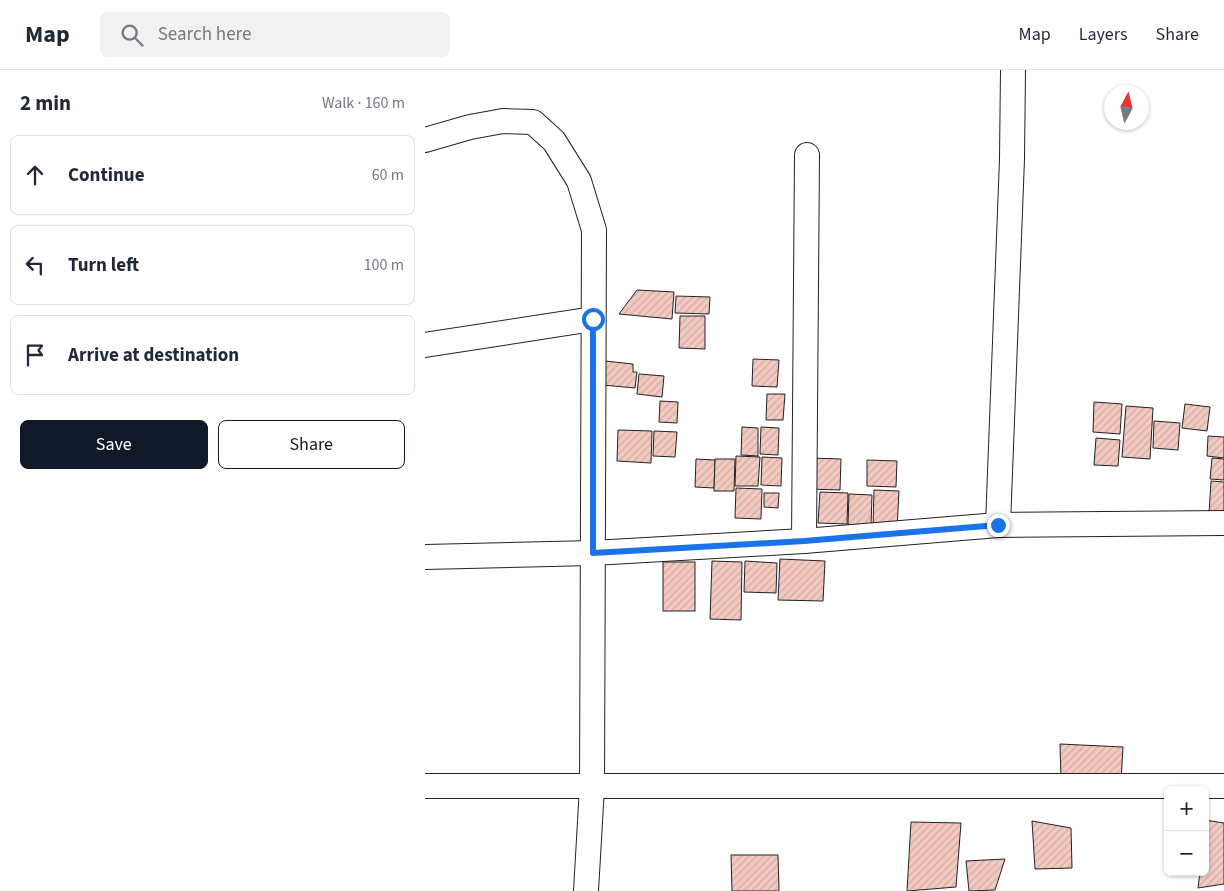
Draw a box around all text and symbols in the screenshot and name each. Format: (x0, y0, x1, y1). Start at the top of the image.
search box (100, 12, 450, 57)
text: Map (25, 17, 70, 52)
icon: search (118, 21, 146, 49)
text: Search here (158, 21, 251, 48)
text: Map (1019, 22, 1051, 47)
text: Layers (1079, 22, 1128, 47)
text: Share (1156, 22, 1199, 47)
north arrow (1104, 85, 1149, 130)
text: 2 min (20, 88, 71, 118)
text: Walk · 160 m (322, 92, 405, 114)
icon: ahead (21, 161, 49, 189)
text: Continue (68, 162, 145, 189)
text: 60 m (372, 164, 404, 186)
icon: left (21, 251, 49, 279)
text: Turn left (68, 252, 139, 279)
text: 100 m (364, 254, 404, 276)
route start (582, 308, 605, 331)
icon: arrive (21, 341, 49, 369)
text: Arrive at destination (68, 342, 239, 369)
button: Save (20, 420, 208, 469)
button: Share (218, 420, 405, 469)
route end (987, 514, 1010, 537)
map controls (1164, 786, 1209, 876)
button: + (1164, 786, 1209, 831)
button: − (1164, 831, 1209, 876)

